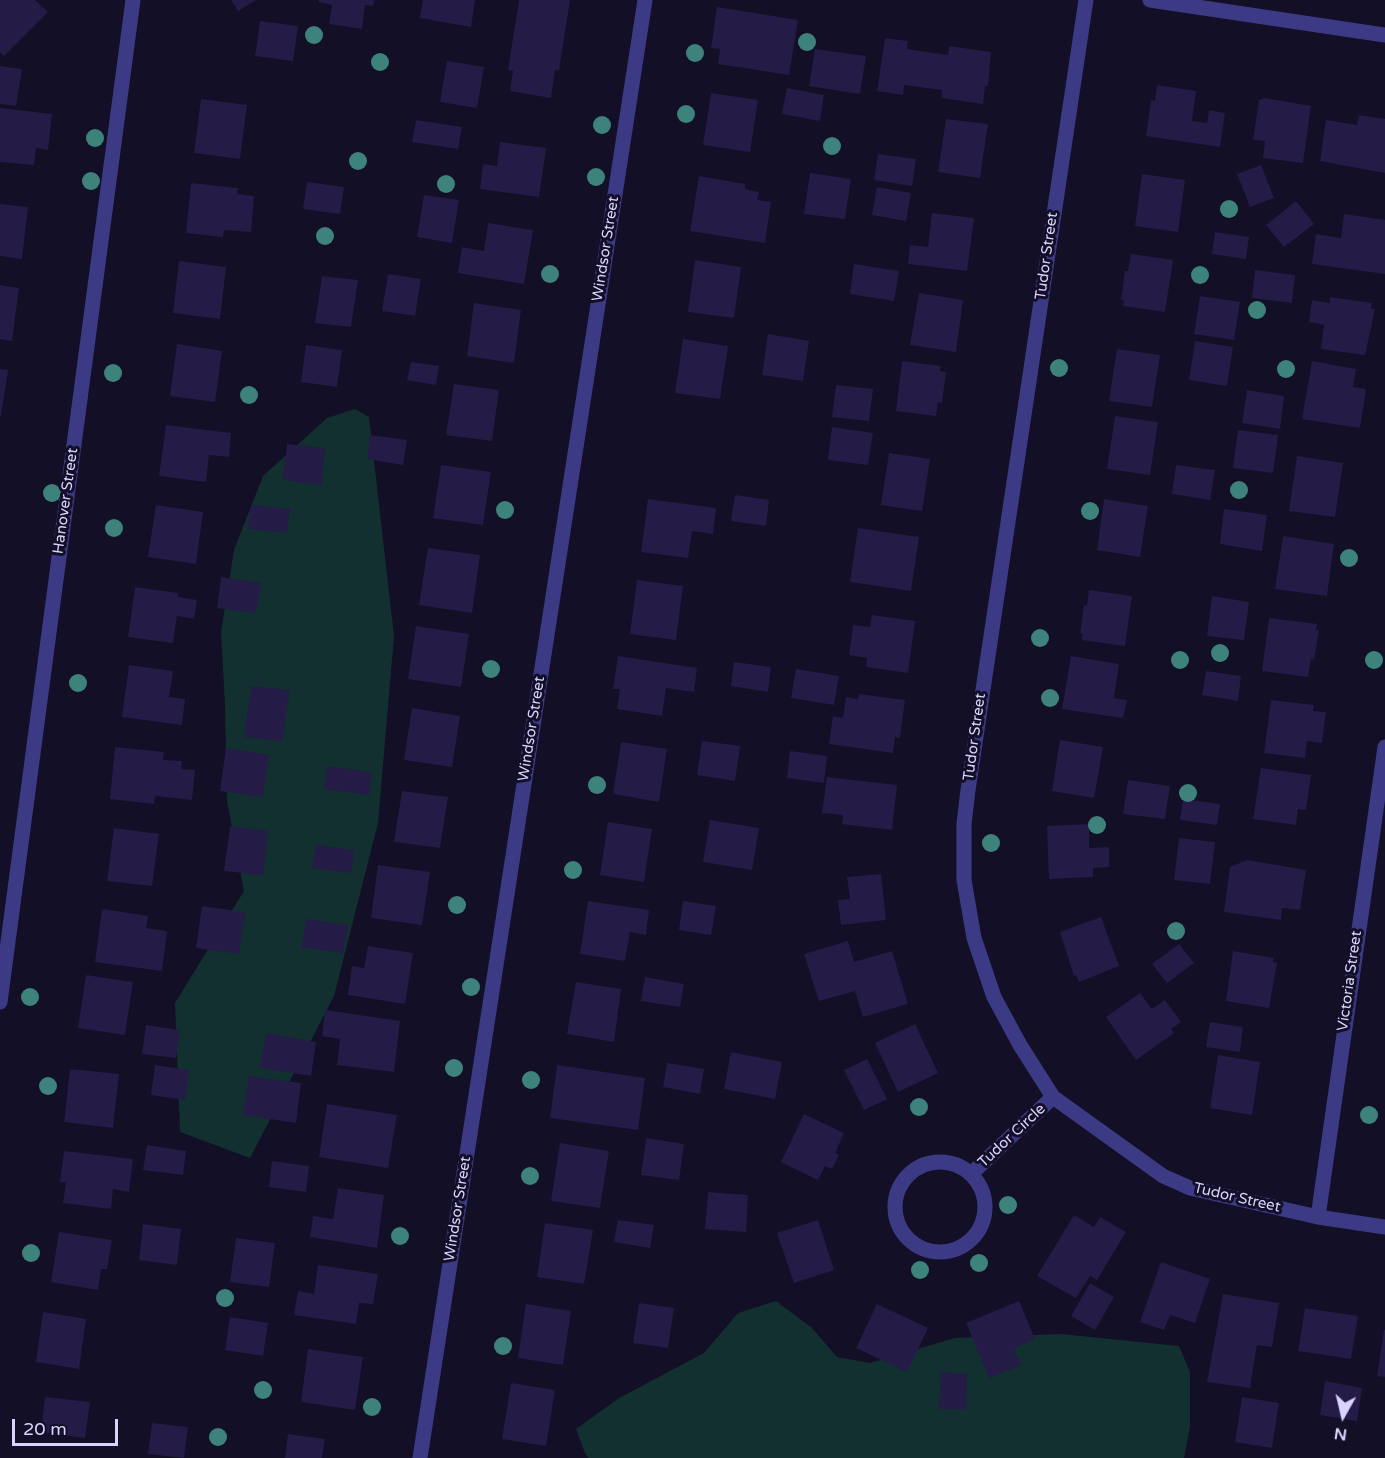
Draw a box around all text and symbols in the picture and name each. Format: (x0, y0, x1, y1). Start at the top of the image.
street label: Windsor Street (589, 195, 623, 303)
street label: Tudor Street (1032, 211, 1062, 301)
street label: Hanover Street (50, 447, 82, 555)
street label: Windsor Street (515, 675, 549, 783)
street label: Tudor Street (960, 692, 990, 782)
street label: Victoria Street (1334, 930, 1366, 1032)
street label: Tudor Circle (975, 1100, 1049, 1172)
street label: Windsor Street (441, 1155, 475, 1263)
street label: Tudor Street (1192, 1179, 1282, 1217)
north arrow (1313, 1386, 1373, 1446)
scale bar (15, 1407, 122, 1445)
text: 20 m (23, 1418, 67, 1440)
text: N (1333, 1423, 1348, 1445)

